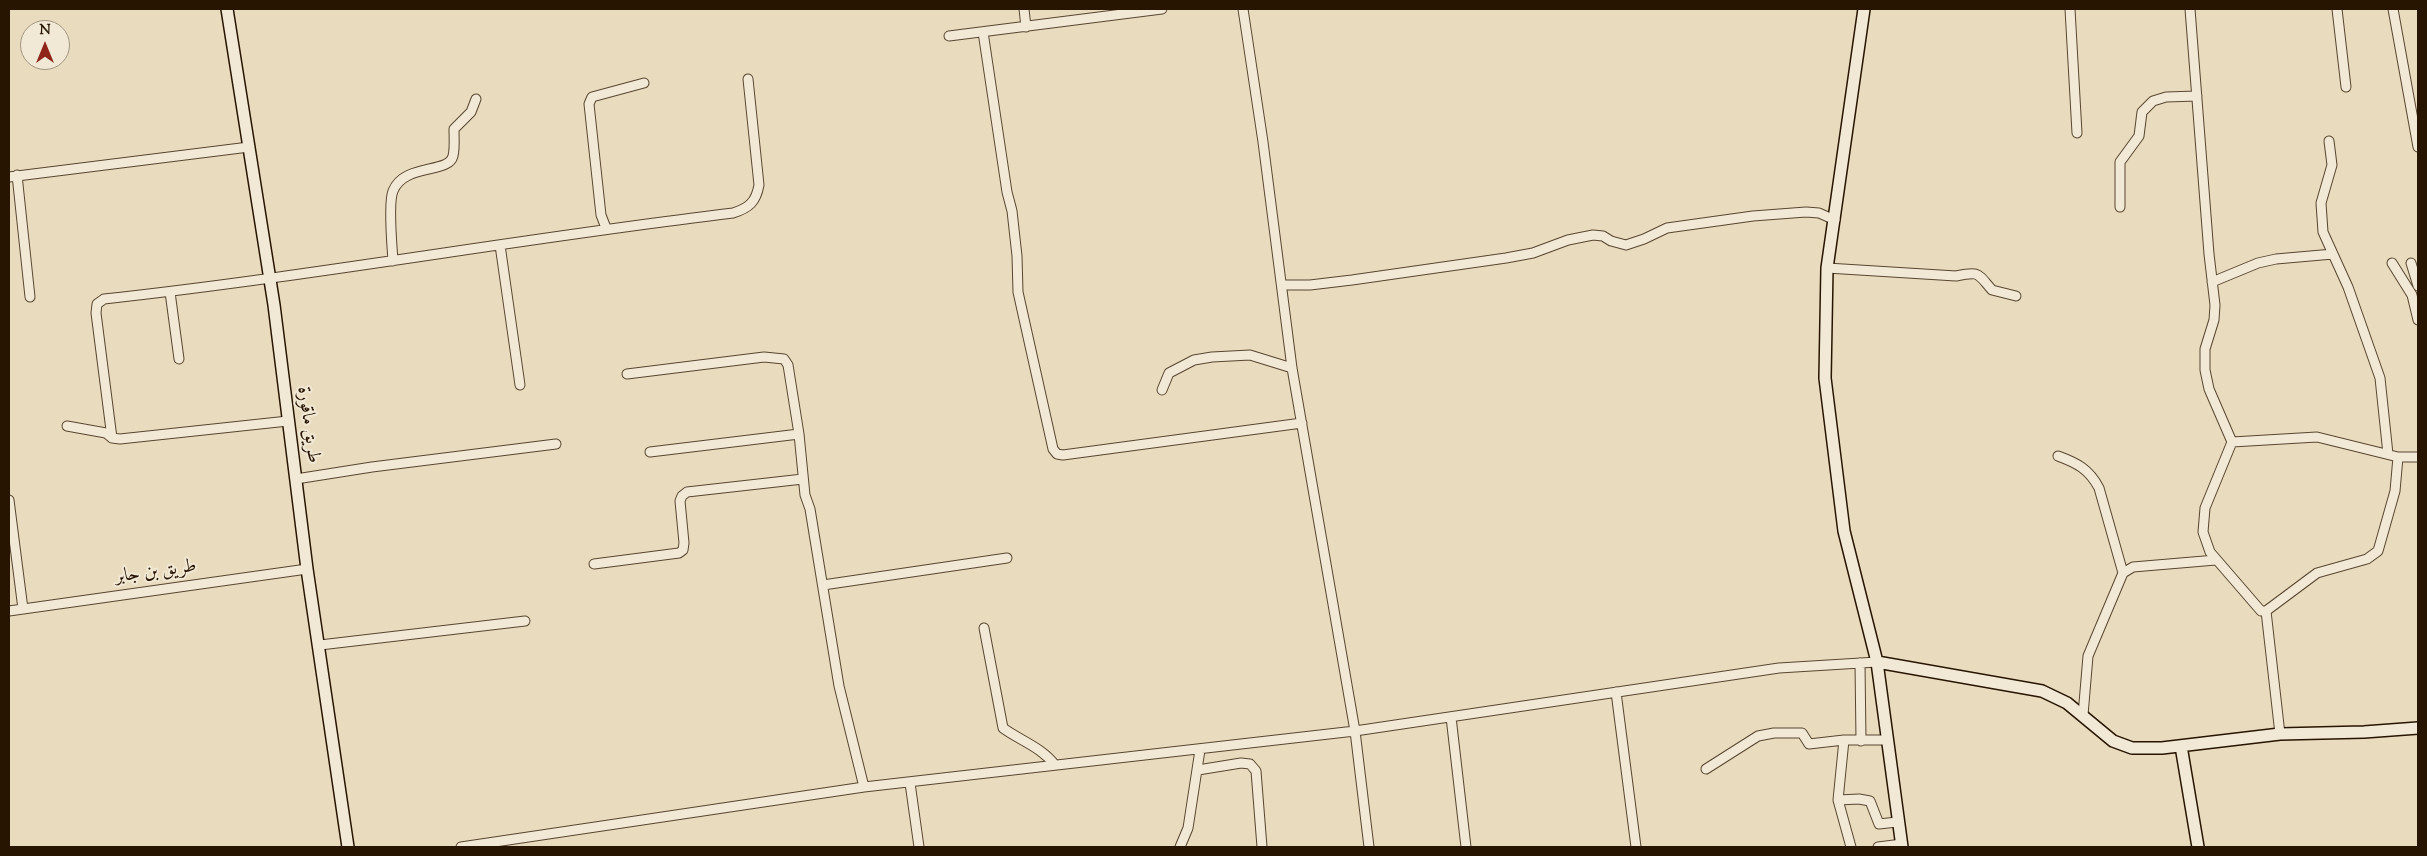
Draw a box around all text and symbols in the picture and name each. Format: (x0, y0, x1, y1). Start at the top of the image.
north arrow (20, 20, 70, 70)
text: N (39, 21, 51, 41)
street label: طريق ماقورة (290, 385, 324, 465)
street label: طريق بن جابر (114, 556, 198, 590)

